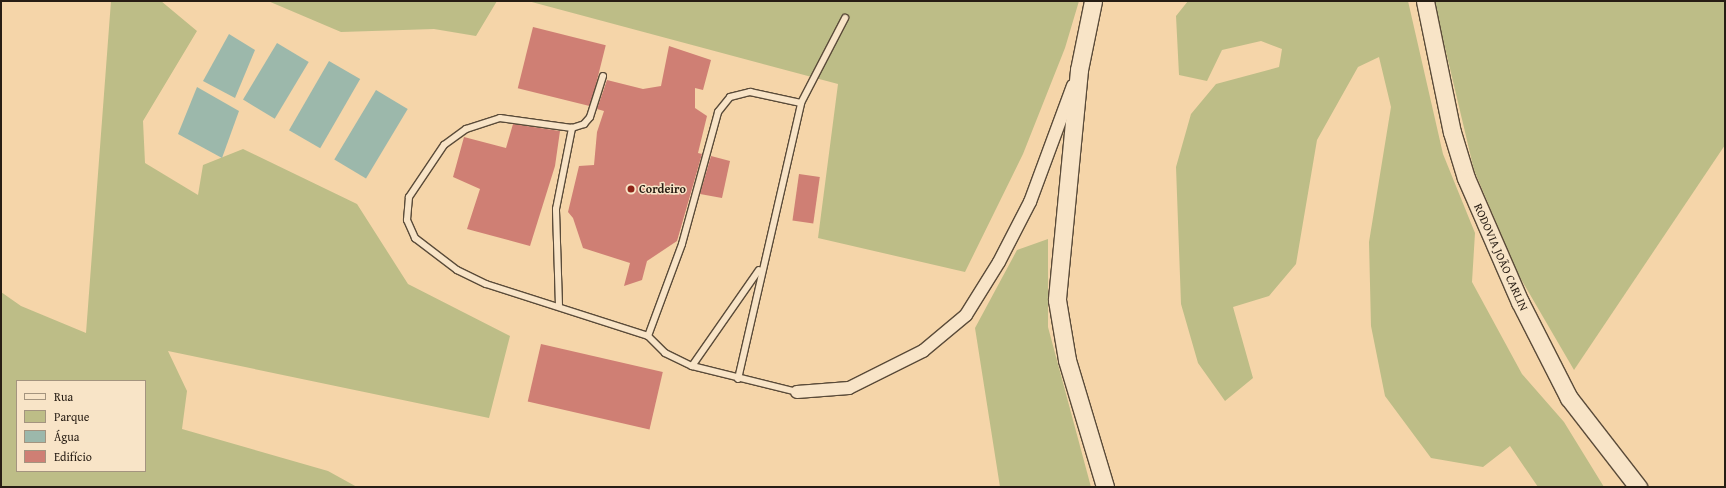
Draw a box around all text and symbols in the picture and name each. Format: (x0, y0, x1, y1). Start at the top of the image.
place label: Cordeiro (639, 182, 686, 196)
marker: Cordeiro (626, 184, 636, 194)
street label: RODOVIA JOÃO CARLIN (1471, 201, 1531, 313)
legend (16, 380, 146, 472)
text: Rua (54, 388, 73, 405)
text: Parque (54, 408, 89, 425)
text: Água (54, 428, 79, 445)
text: Edifício (54, 448, 92, 465)

